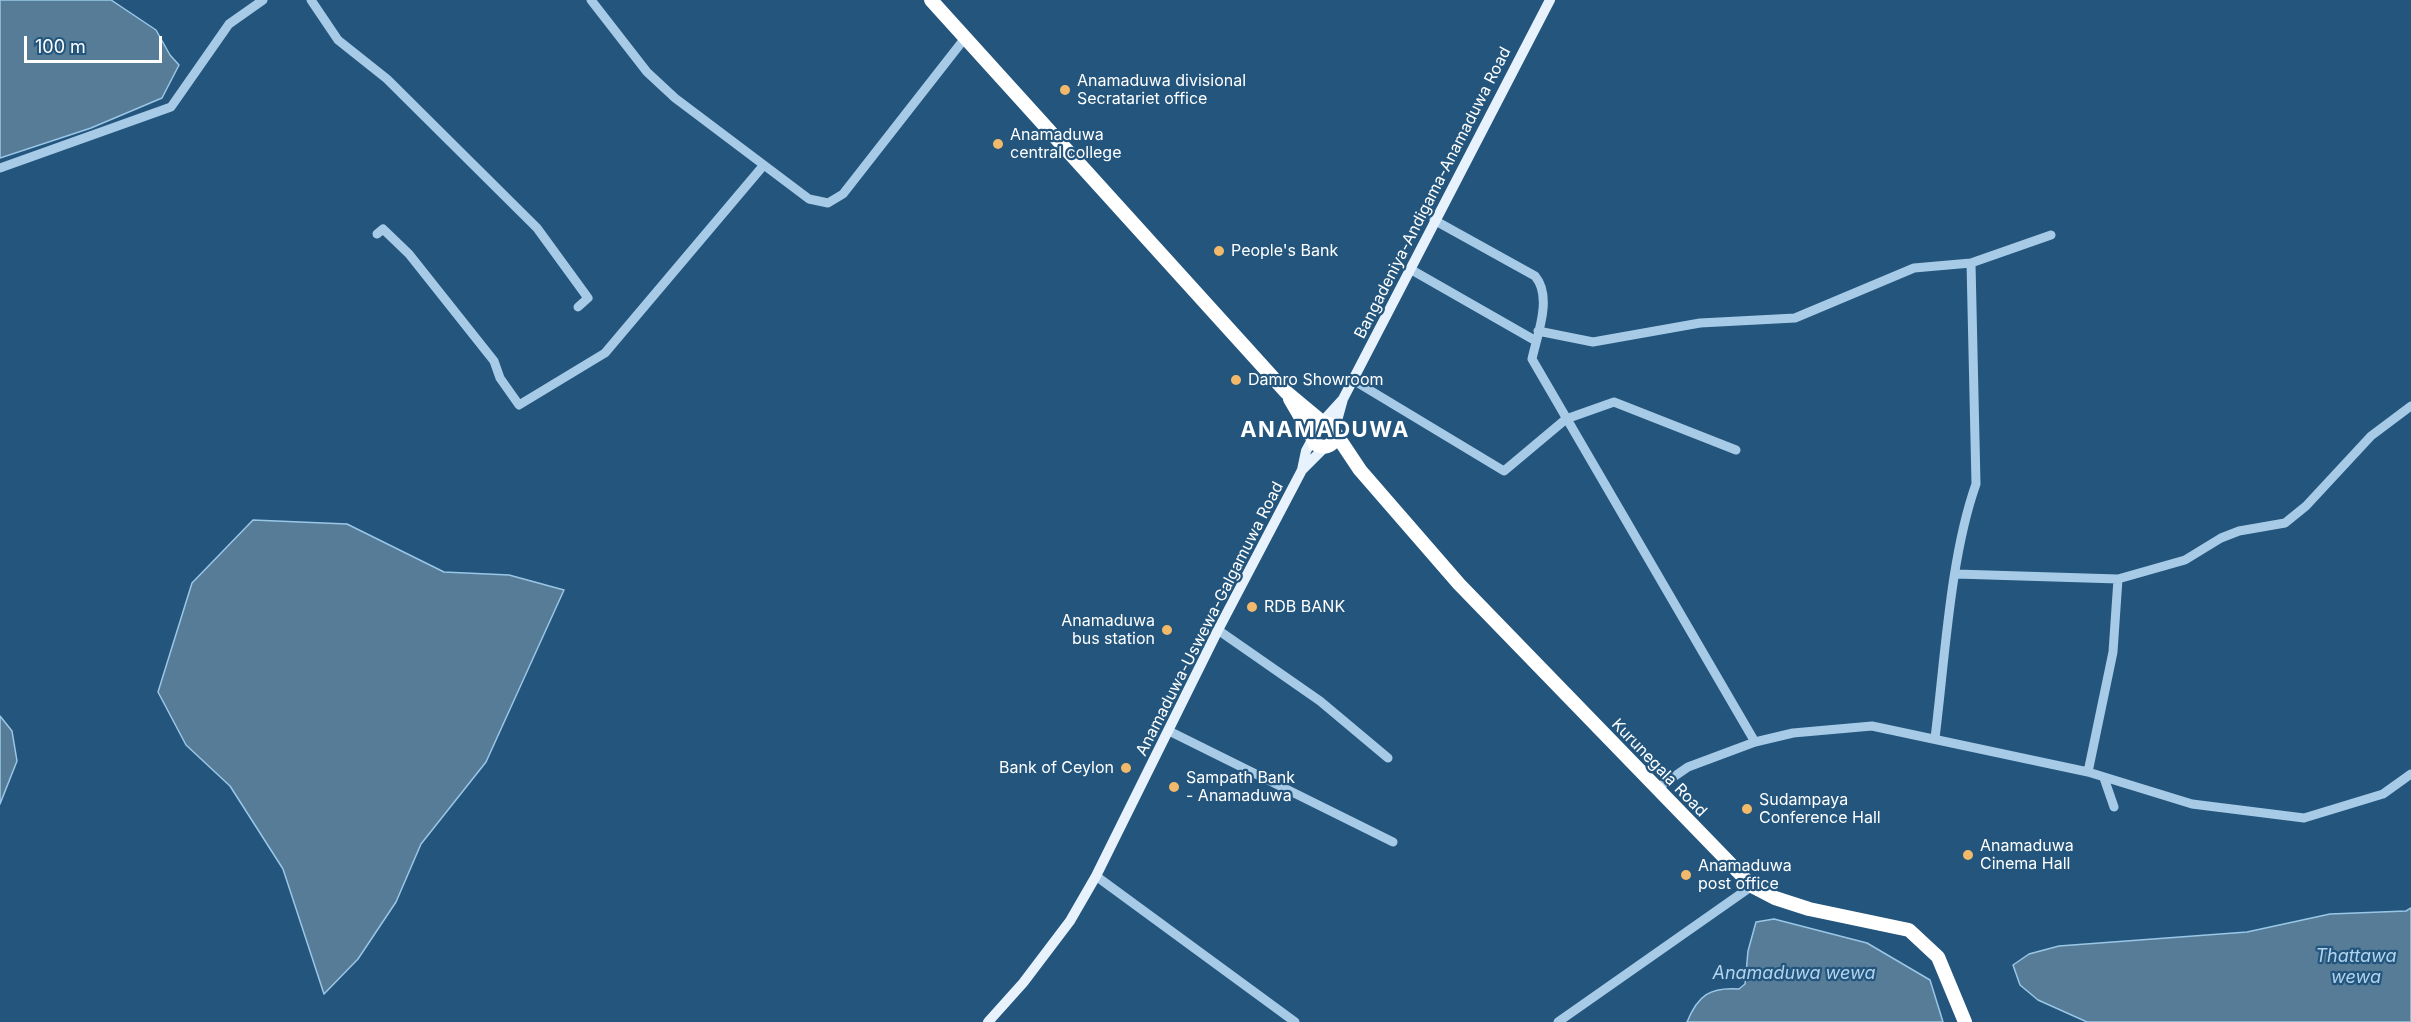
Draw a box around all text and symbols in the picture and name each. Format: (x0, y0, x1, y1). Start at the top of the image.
scale bar (27, 24, 165, 62)
text: 100 m (35, 36, 86, 57)
street label: Bangadeniya-Andigama-Anamaduwa Road (1351, 44, 1515, 342)
place label: Anamaduwa divisional Secratariet office (1077, 71, 1246, 109)
marker: Anamaduwa divisional Secratariet office (1058, 83, 1072, 97)
place label: Anamaduwa central college (1010, 125, 1121, 163)
marker: Anamaduwa central college (991, 137, 1005, 151)
place label: People's Bank (1231, 241, 1338, 261)
marker: People's Bank (1212, 244, 1226, 258)
place label: Damro Showroom (1248, 370, 1383, 390)
marker: Damro Showroom (1229, 373, 1243, 387)
district label: ANAMADUWA (1240, 417, 1410, 443)
street label: Anamaduwa-Uswewa-Galgamuwa Road (1132, 479, 1288, 759)
place label: RDB BANK (1264, 597, 1345, 617)
marker: RDB BANK (1245, 600, 1259, 614)
place label: Anamaduwa bus station (1061, 611, 1155, 649)
marker: Anamaduwa bus station (1160, 623, 1174, 637)
street label: Kurunegala Road (1607, 715, 1711, 821)
place label: Bank of Ceylon (999, 758, 1114, 778)
marker: Bank of Ceylon (1119, 761, 1133, 775)
place label: Sampath Bank - Anamaduwa (1186, 768, 1295, 806)
marker: Sampath Bank - Anamaduwa (1167, 780, 1181, 794)
place label: Sudampaya Conference Hall (1759, 790, 1881, 828)
marker: Sudampaya Conference Hall (1740, 802, 1754, 816)
place label: Anamaduwa Cinema Hall (1980, 836, 2074, 874)
marker: Anamaduwa Cinema Hall (1961, 848, 1975, 862)
place label: Anamaduwa post office (1698, 856, 1792, 894)
marker: Anamaduwa post office (1679, 868, 1693, 882)
water label: Thattawa wewa (2315, 946, 2397, 988)
water label: Anamaduwa wewa (1712, 963, 1876, 985)

